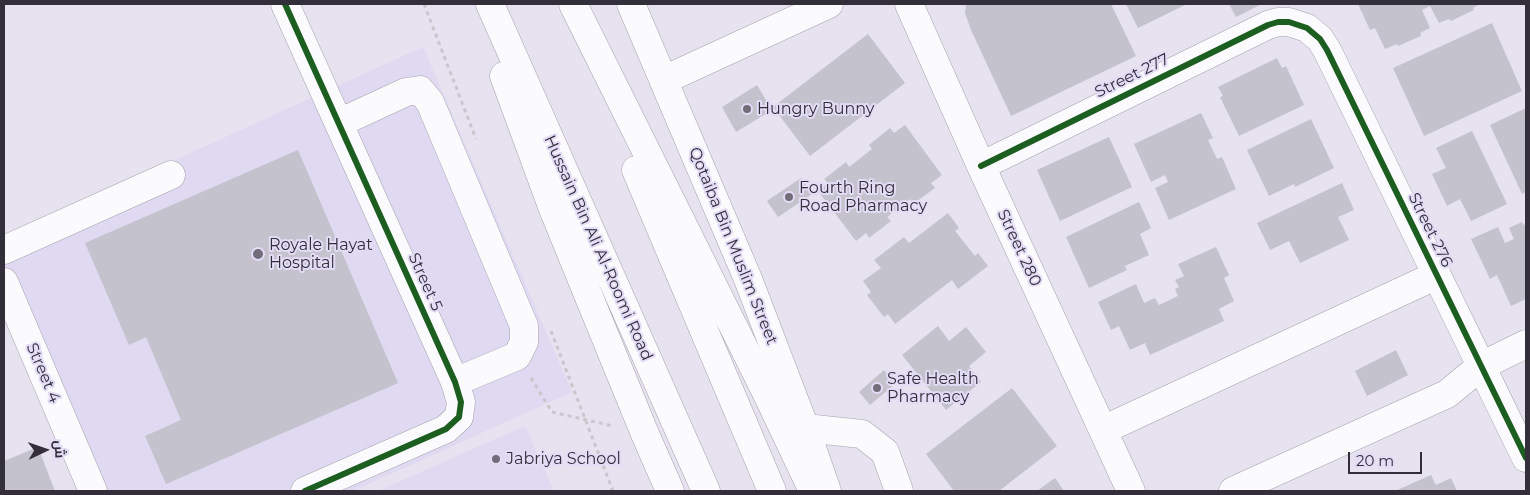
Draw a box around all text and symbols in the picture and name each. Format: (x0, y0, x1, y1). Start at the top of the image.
street label: Street 277 (1092, 50, 1172, 102)
place label: Hungry Bunny (757, 99, 875, 119)
marker: Hungry Bunny (741, 103, 753, 115)
street label: Hussain Bin Ali Al-Roomi Road (539, 132, 657, 364)
street label: Qotaiba Bin Muslim Street (685, 145, 781, 347)
place label: Fourth Ring Road Pharmacy (799, 178, 927, 216)
street label: Street 276 (1404, 190, 1456, 270)
marker: Fourth Ring Road Pharmacy (783, 191, 795, 203)
street label: Street 280 (993, 207, 1045, 289)
place label: Royale Hayat Hospital (269, 235, 373, 273)
marker: Royale Hayat Hospital (251, 247, 265, 261)
street label: Street 5 (404, 250, 446, 314)
street label: Street 4 (22, 340, 64, 406)
place label: Safe Health Pharmacy (887, 369, 979, 407)
marker: Safe Health Pharmacy (871, 382, 883, 394)
north arrow (20, 425, 70, 475)
text: ش (51, 440, 69, 459)
scale bar (1350, 442, 1424, 474)
place label: Jabriya School (506, 449, 621, 469)
text: 20 m (1356, 451, 1394, 470)
marker: Jabriya School (490, 453, 502, 465)

